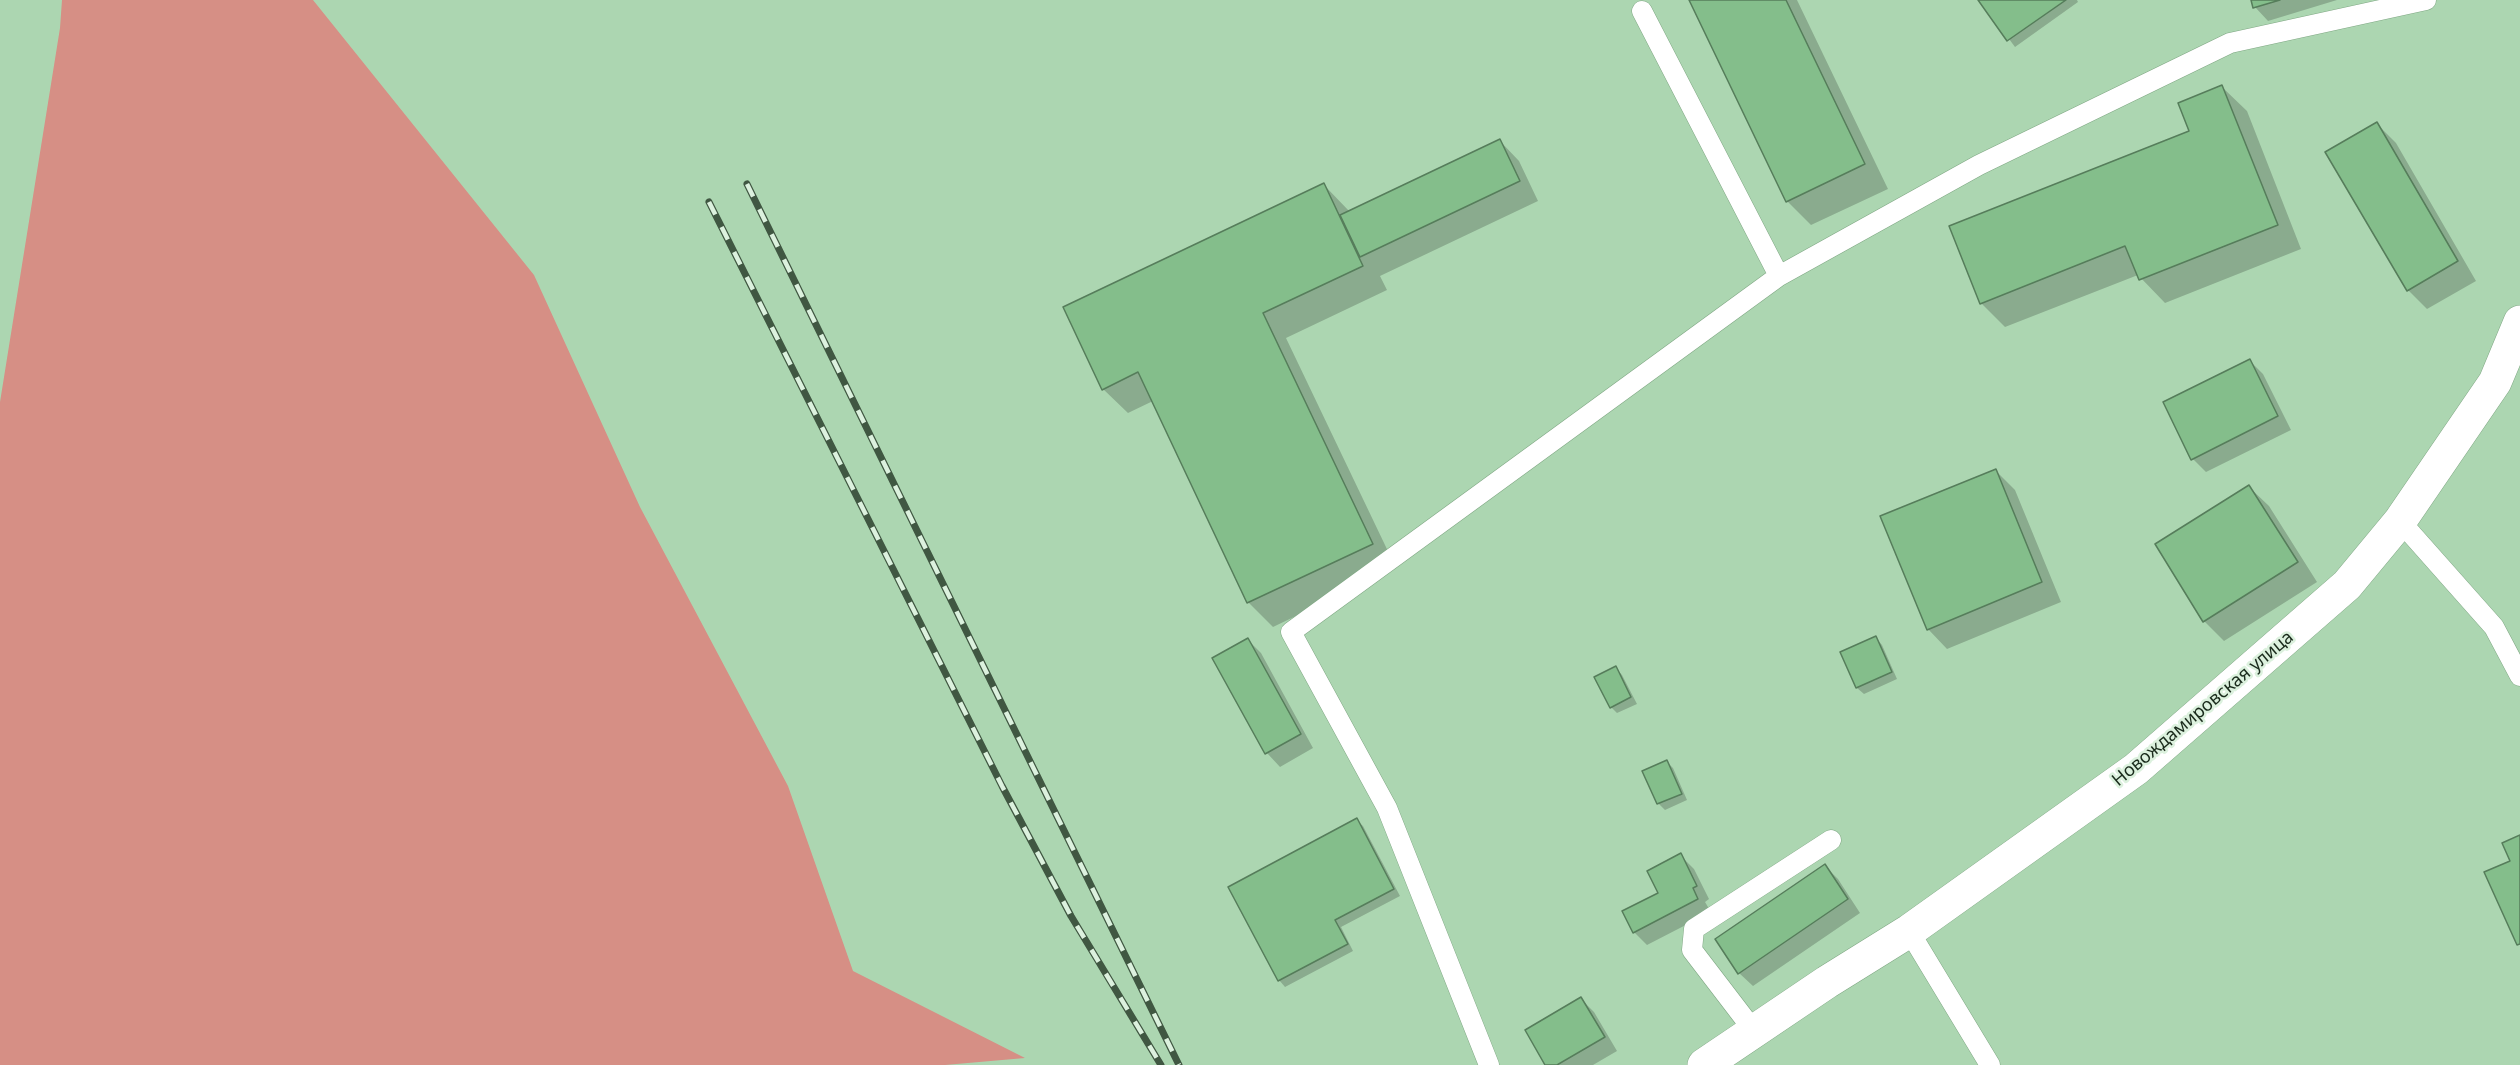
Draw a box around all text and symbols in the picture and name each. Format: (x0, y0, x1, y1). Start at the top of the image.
street label: Новождамировская улица (2108, 627, 2298, 791)

